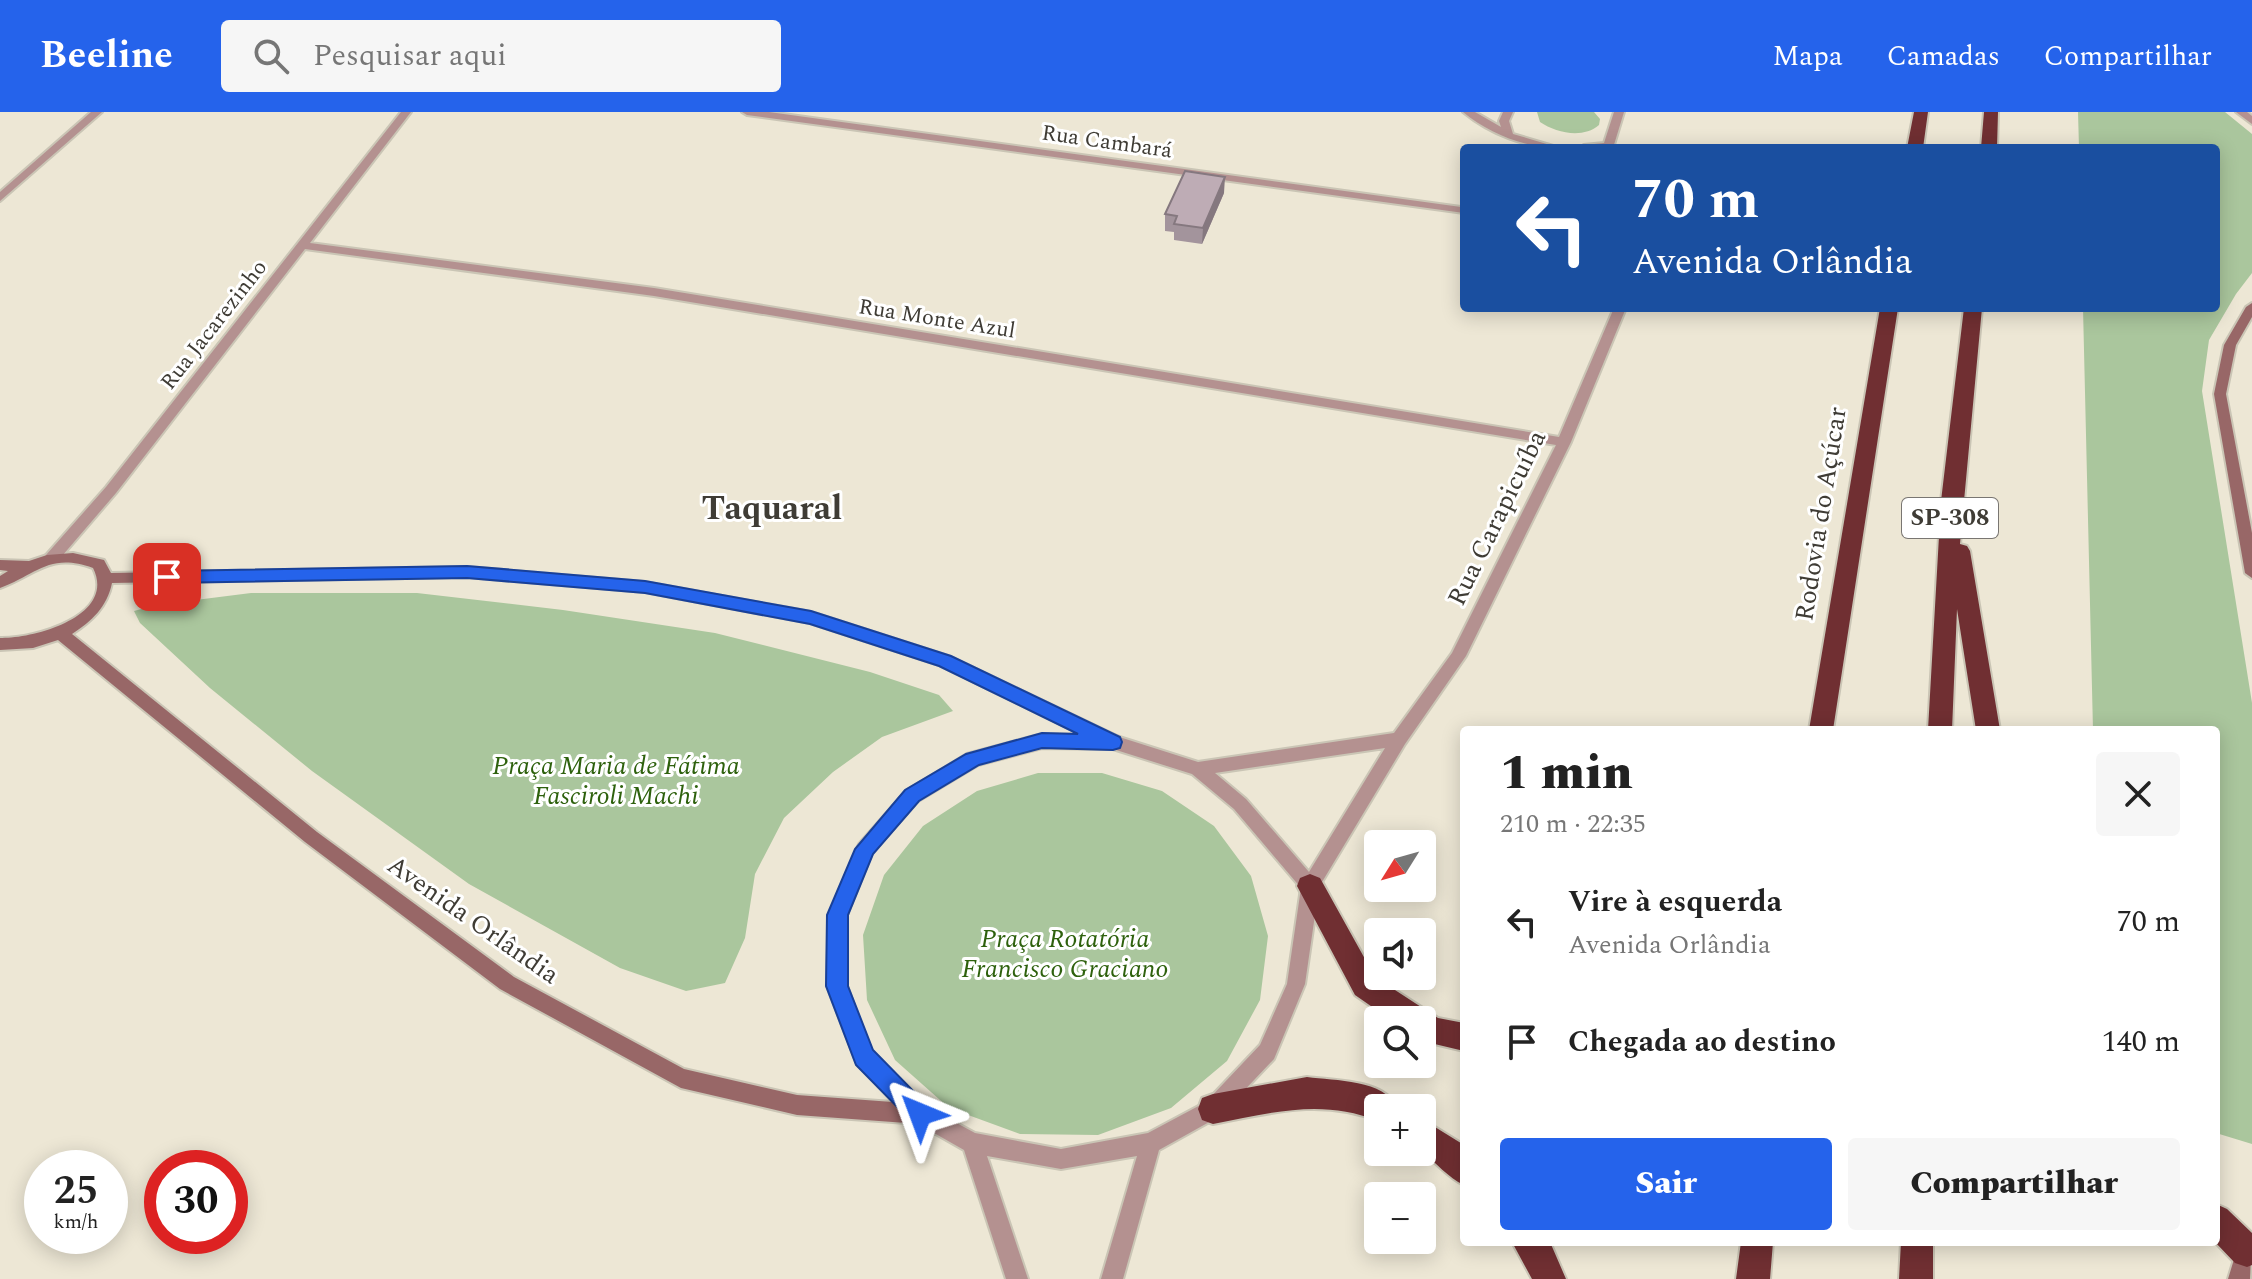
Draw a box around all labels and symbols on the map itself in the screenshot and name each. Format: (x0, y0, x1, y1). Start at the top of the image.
street label: Rua Cambará (1040, 117, 1175, 168)
street label: Rua Jacarezinho (153, 253, 275, 397)
street label: Rua Monte Azul (856, 290, 1018, 348)
street label: Rodovia do Açúcar (1784, 404, 1858, 624)
street label: Rua Carapicuíba (1437, 423, 1557, 613)
district label: Taquaral (702, 483, 842, 535)
road number: SP-308 (1902, 498, 1998, 538)
pin (133, 543, 201, 611)
park label: Praça Maria de Fátima Fasciroli Machi (492, 746, 740, 816)
north arrow (1364, 830, 1436, 902)
street label: Avenida Orlândia (379, 846, 568, 995)
park label: Praça Rotatória Francisco Graciano (961, 919, 1169, 989)
position arrow (878, 1072, 962, 1156)
speed limit sign: 30 (144, 1150, 248, 1254)

